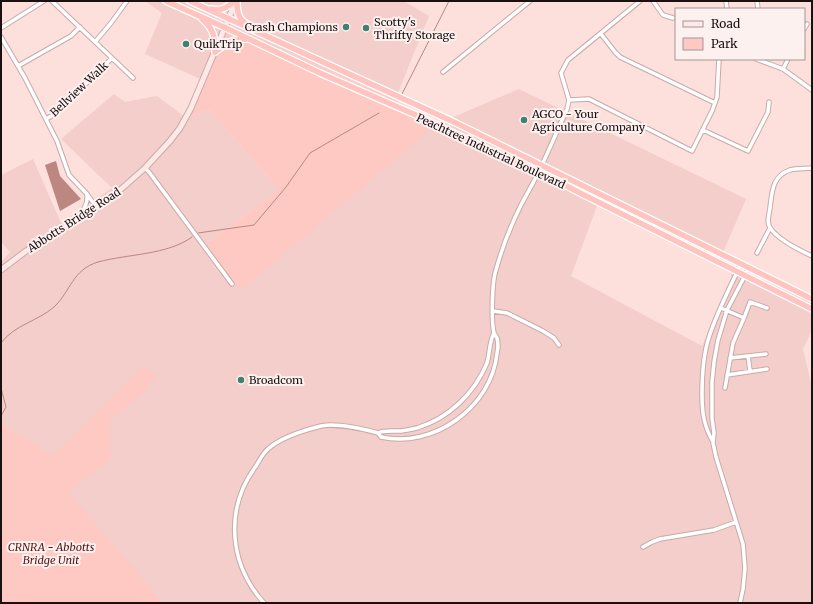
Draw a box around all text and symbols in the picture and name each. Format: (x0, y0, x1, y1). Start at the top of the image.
legend (675, 8, 805, 60)
place label: Scotty's Thrifty Storage (374, 15, 455, 42)
text: Road (711, 16, 740, 31)
place label: Crash Champions (245, 20, 338, 34)
marker: Crash Champions (341, 22, 351, 32)
marker: Scotty's Thrifty Storage (361, 23, 371, 33)
text: Park (711, 36, 738, 51)
place label: QuikTrip (194, 37, 242, 51)
marker: QuikTrip (181, 39, 191, 49)
street label: Bellview Walk (47, 58, 111, 120)
place label: AGCO - Your Agriculture Company (531, 107, 646, 134)
street label: Peachtree Industrial Boulevard (414, 110, 568, 192)
marker: AGCO - Your Agriculture Company (519, 115, 529, 125)
street label: Abbotts Bridge Road (24, 184, 124, 256)
place label: Broadcom (249, 373, 303, 387)
marker: Broadcom (236, 375, 246, 385)
park label: CRNRA - Abbotts Bridge Unit (8, 540, 95, 567)

